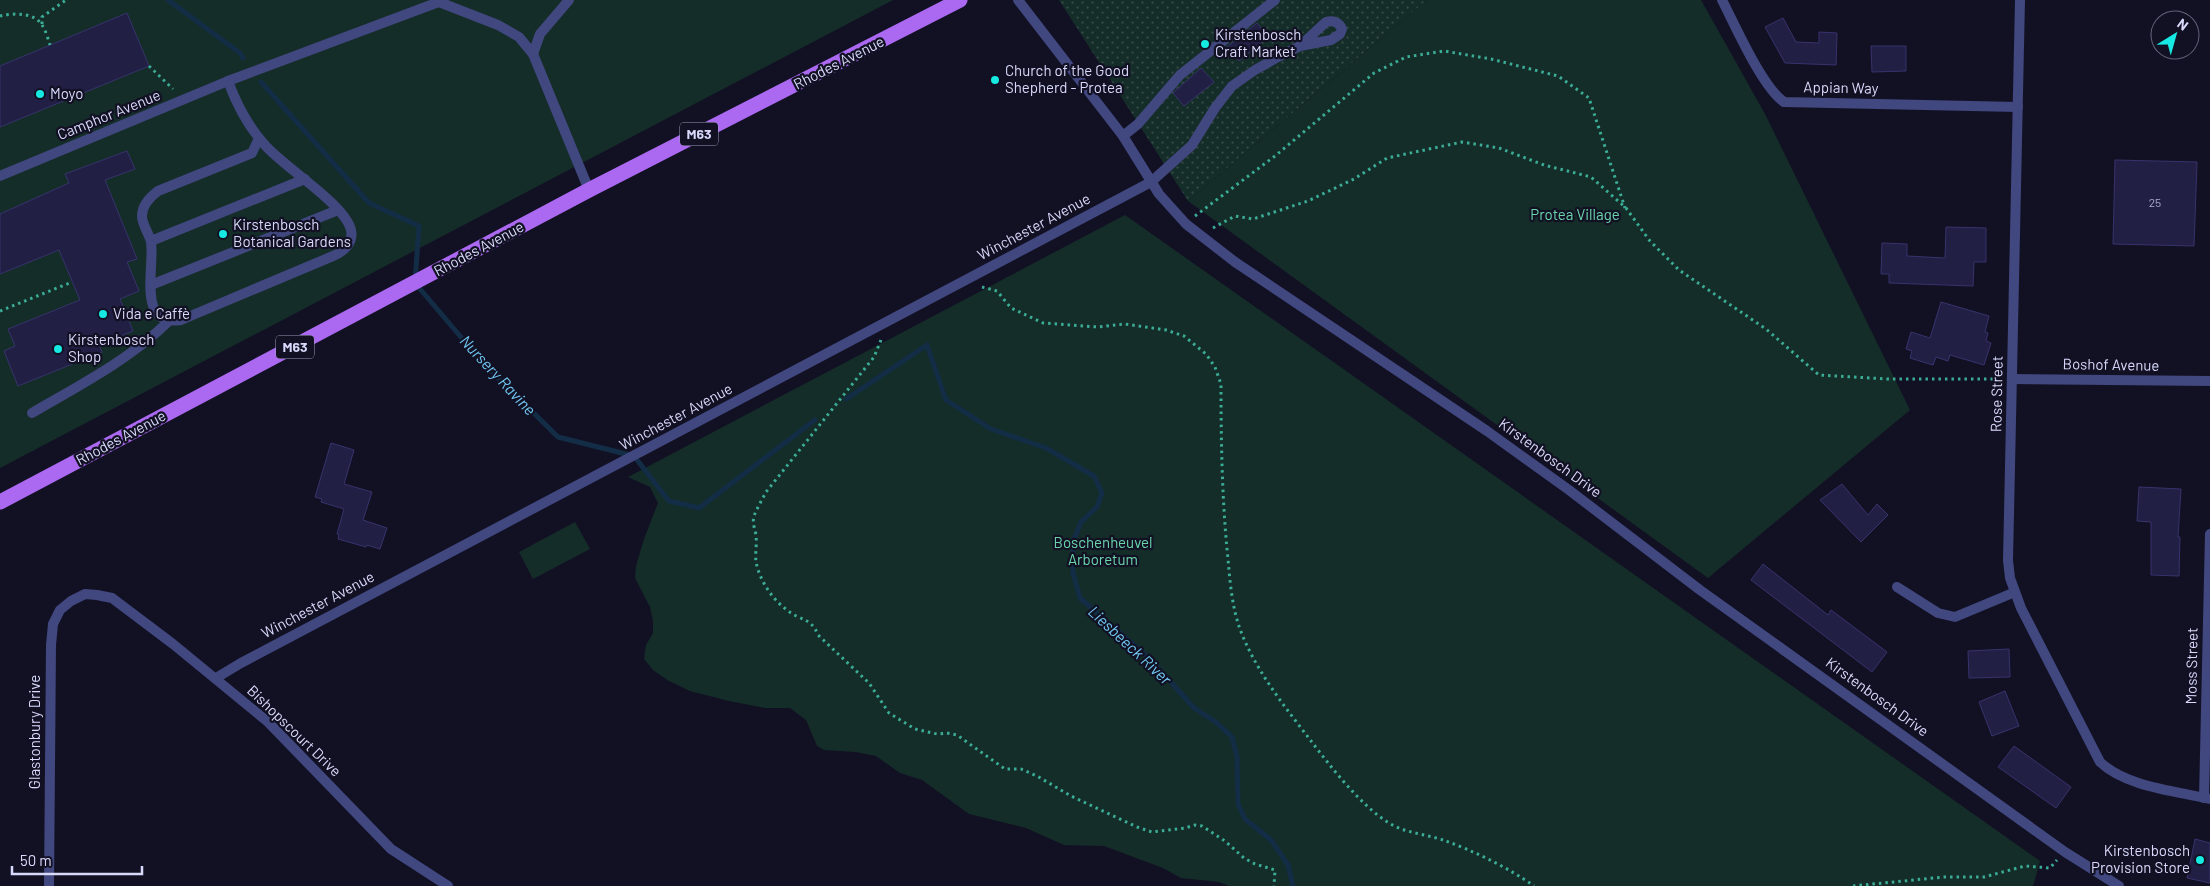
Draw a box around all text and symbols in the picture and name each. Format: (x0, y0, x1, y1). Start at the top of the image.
north arrow (2150, 10, 2200, 60)
text: N (2174, 15, 2192, 34)
place label: Kirstenbosch Craft Market (1215, 25, 1301, 60)
street label: Rhodes Avenue (790, 32, 887, 93)
marker: Kirstenbosch Craft Market (1199, 38, 1211, 50)
place label: Church of the Good Shepherd - Protea (1005, 61, 1129, 96)
marker: Church of the Good Shepherd - Protea (989, 74, 1001, 86)
street label: Appian Way (1803, 77, 1879, 97)
place label: Moyo (50, 84, 83, 102)
street label: Camphor Avenue (54, 85, 163, 143)
marker: Moyo (34, 88, 46, 100)
road number: M63 (680, 122, 718, 146)
street label: Winchester Avenue (974, 189, 1093, 263)
house number: 25 (2149, 195, 2161, 209)
park label: Protea Village (1530, 205, 1620, 223)
place label: Kirstenbosch Botanical Gardens (233, 215, 351, 250)
street label: Rhodes Avenue (430, 217, 527, 279)
marker: Kirstenbosch Botanical Gardens (217, 228, 229, 240)
place label: Vida e Caffè (113, 304, 190, 322)
marker: Vida e Caffè (97, 308, 109, 320)
place label: Kirstenbosch Shop (68, 330, 154, 365)
water label: Nursery Ravine (457, 331, 540, 419)
road number: M63 (276, 336, 314, 358)
marker: Kirstenbosch Shop (52, 343, 64, 355)
street label: Boshof Avenue (2062, 354, 2160, 374)
street label: Rose Street (1986, 356, 2006, 432)
street label: Winchester Avenue (616, 379, 735, 453)
street label: Rhodes Avenue (72, 406, 169, 468)
street label: Kirstenbosch Drive (1496, 414, 1606, 501)
park label: Boschenheuvel Arboretum (1054, 533, 1152, 568)
street label: Winchester Avenue (258, 567, 377, 641)
water label: Liesbeeck River (1085, 601, 1177, 689)
street label: Moss Street (2181, 627, 2201, 705)
street label: Kirstenbosch Drive (1823, 653, 1933, 740)
street label: Glastonbury Drive (25, 675, 43, 789)
street label: Bishopscourt Drive (244, 681, 345, 780)
place label: Kirstenbosch Provision Store (2091, 841, 2190, 876)
scale bar (12, 844, 142, 876)
text: 50 m (20, 851, 52, 869)
marker: Kirstenbosch Provision Store (2194, 854, 2206, 866)

